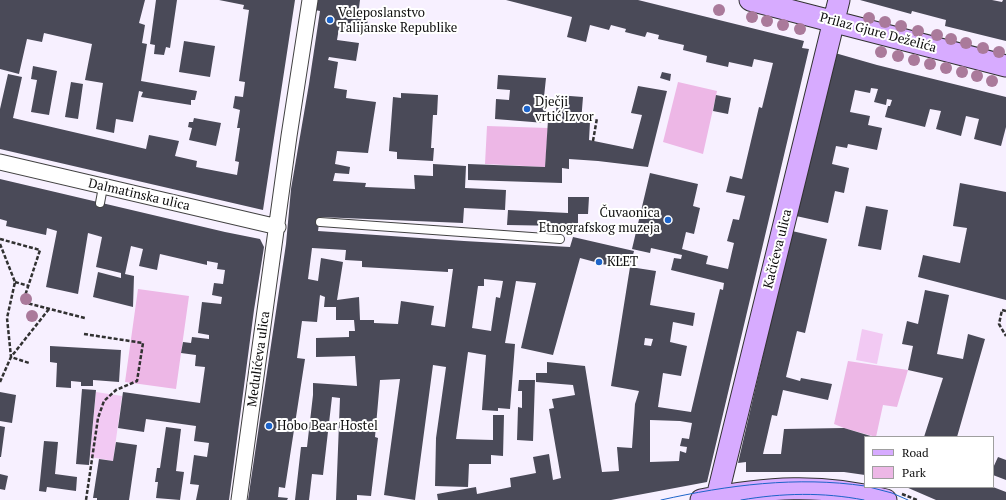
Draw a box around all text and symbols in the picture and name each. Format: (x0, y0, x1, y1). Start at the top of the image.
place label: Veleposlanstvo Talijanske Republike (338, 5, 457, 36)
street label: Prilaz Gjure Deželića (818, 10, 938, 56)
marker: Veleposlanstvo Talijanske Republike (325, 15, 335, 25)
place label: Dječji vrtić Izvor (535, 94, 594, 125)
marker: Dječji vrtić Izvor (522, 104, 532, 114)
street label: Dalmatinska ulica (87, 176, 191, 214)
place label: Čuvaonica Etnografskog muzeja (539, 205, 660, 236)
street label: Kačićeva ulica (761, 208, 795, 290)
marker: Čuvaonica Etnografskog muzeja (663, 215, 673, 225)
place label: KLET (607, 254, 638, 270)
marker: KLET (594, 257, 604, 267)
street label: Medulićeva ulica (245, 310, 273, 408)
place label: Hobo Bear Hostel (277, 418, 378, 434)
marker: Hobo Bear Hostel (264, 421, 274, 431)
legend (864, 436, 994, 488)
text: Road (902, 445, 929, 460)
text: Park (902, 465, 926, 480)

